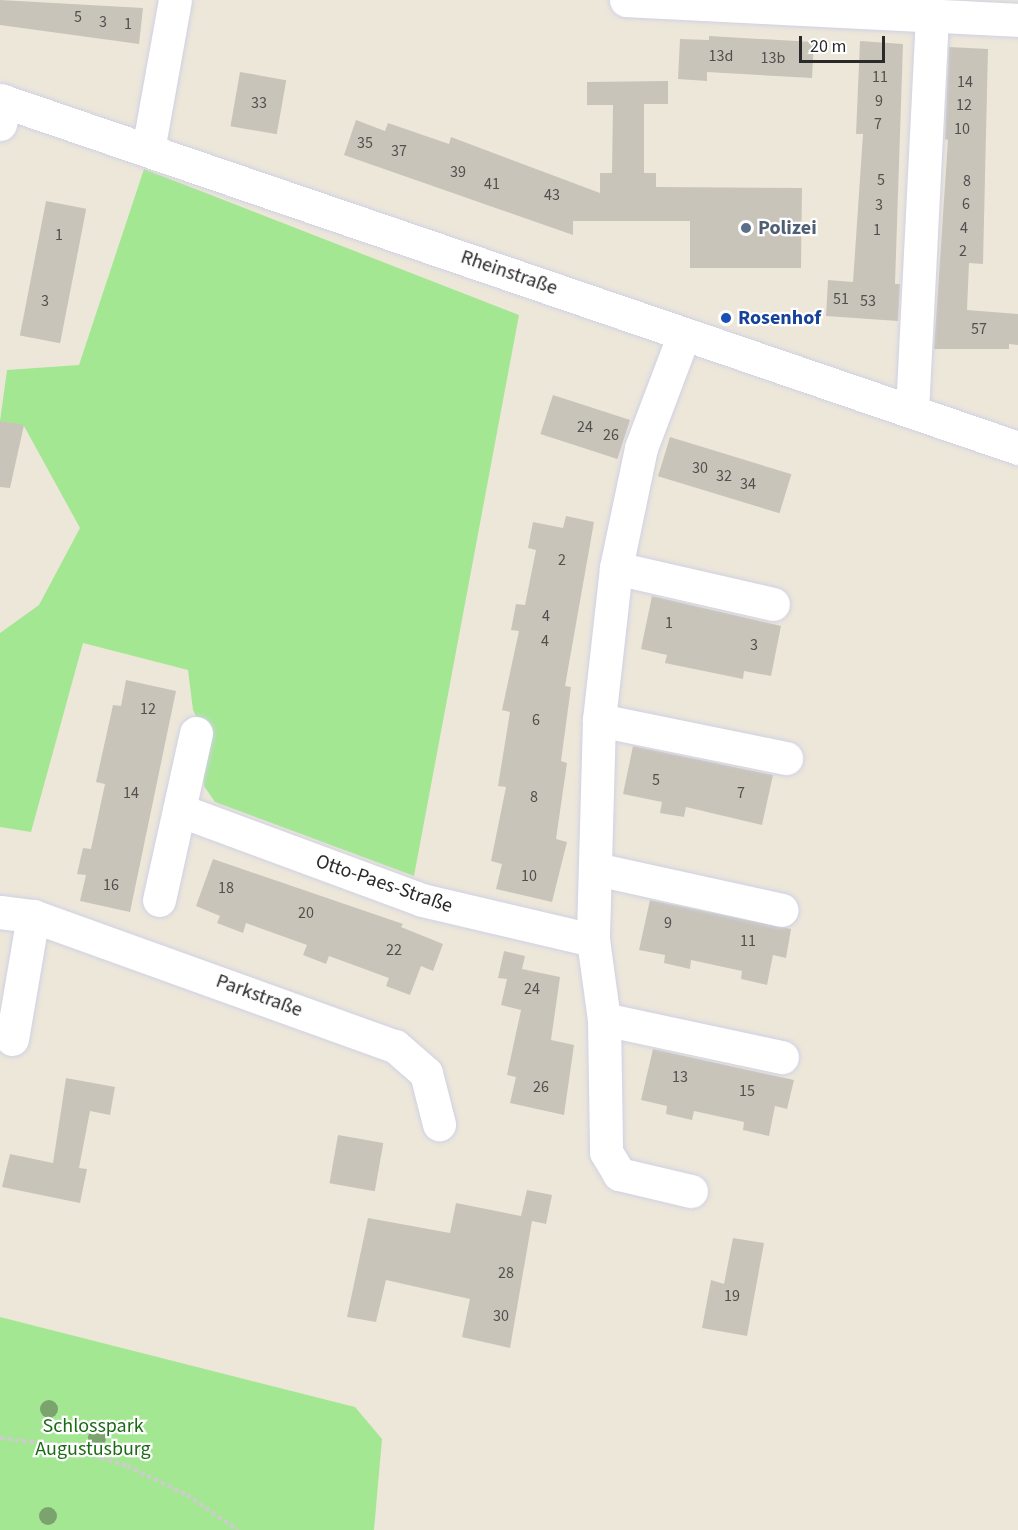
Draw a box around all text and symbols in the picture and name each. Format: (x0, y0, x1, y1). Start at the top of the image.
house number: 5 (74, 7, 82, 27)
house number: 3 (99, 12, 107, 32)
house number: 1 (124, 14, 132, 34)
scale bar (802, 24, 888, 62)
text: 20 m (810, 34, 846, 59)
house number: 13d (709, 46, 733, 66)
house number: 13b (761, 48, 785, 68)
house number: 11 (872, 67, 888, 87)
house number: 14 (957, 72, 973, 92)
house number: 9 (875, 91, 883, 111)
house number: 33 (251, 93, 267, 113)
house number: 12 (956, 95, 972, 115)
house number: 7 (874, 114, 882, 134)
house number: 10 (954, 119, 970, 139)
house number: 35 (357, 133, 373, 153)
house number: 37 (391, 141, 407, 161)
house number: 39 (450, 162, 466, 182)
house number: 5 (877, 170, 885, 190)
house number: 8 (963, 171, 971, 191)
house number: 41 (484, 174, 500, 194)
house number: 43 (544, 185, 560, 205)
house number: 6 (962, 194, 970, 214)
house number: 3 (875, 195, 883, 215)
place label: Polizei (758, 216, 817, 240)
house number: 4 (960, 218, 968, 238)
house number: 1 (873, 220, 881, 240)
marker: Polizei (739, 221, 753, 235)
house number: 1 (55, 225, 63, 245)
house number: 2 (959, 241, 967, 261)
street label: Rheinstraße (457, 245, 561, 301)
house number: 51 (833, 289, 849, 309)
house number: 3 (41, 291, 49, 311)
house number: 53 (860, 291, 876, 311)
place label: Rosenhof (738, 306, 821, 330)
marker: Rosenhof (719, 311, 733, 325)
house number: 57 (971, 319, 987, 339)
house number: 24 (577, 417, 593, 437)
house number: 26 (603, 425, 619, 445)
house number: 30 (692, 458, 708, 478)
house number: 32 (716, 466, 732, 486)
house number: 34 (740, 474, 756, 494)
house number: 2 (558, 550, 566, 570)
house number: 4 (542, 606, 550, 626)
house number: 1 (665, 613, 673, 633)
house number: 4 (541, 631, 549, 651)
house number: 3 (750, 635, 758, 655)
house number: 12 (140, 699, 156, 719)
house number: 6 (532, 710, 540, 730)
house number: 5 (652, 770, 660, 790)
house number: 14 (123, 783, 139, 803)
house number: 7 (737, 783, 745, 803)
house number: 8 (530, 787, 538, 807)
street label: Otto-Paes-Straße (312, 849, 456, 919)
house number: 10 (521, 866, 537, 886)
house number: 16 (103, 875, 119, 895)
house number: 18 (218, 878, 234, 898)
house number: 20 (298, 903, 314, 923)
house number: 9 (664, 913, 672, 933)
house number: 11 (740, 931, 756, 951)
house number: 22 (386, 940, 402, 960)
street label: Parkstraße (213, 969, 305, 1023)
house number: 24 (524, 979, 540, 999)
house number: 13 (672, 1067, 688, 1087)
house number: 26 (533, 1077, 549, 1097)
house number: 15 (739, 1081, 755, 1101)
house number: 28 (498, 1263, 514, 1283)
house number: 19 (724, 1286, 740, 1306)
house number: 30 (493, 1306, 509, 1326)
park label: Schlosspark Augustusburg (35, 1414, 151, 1461)

